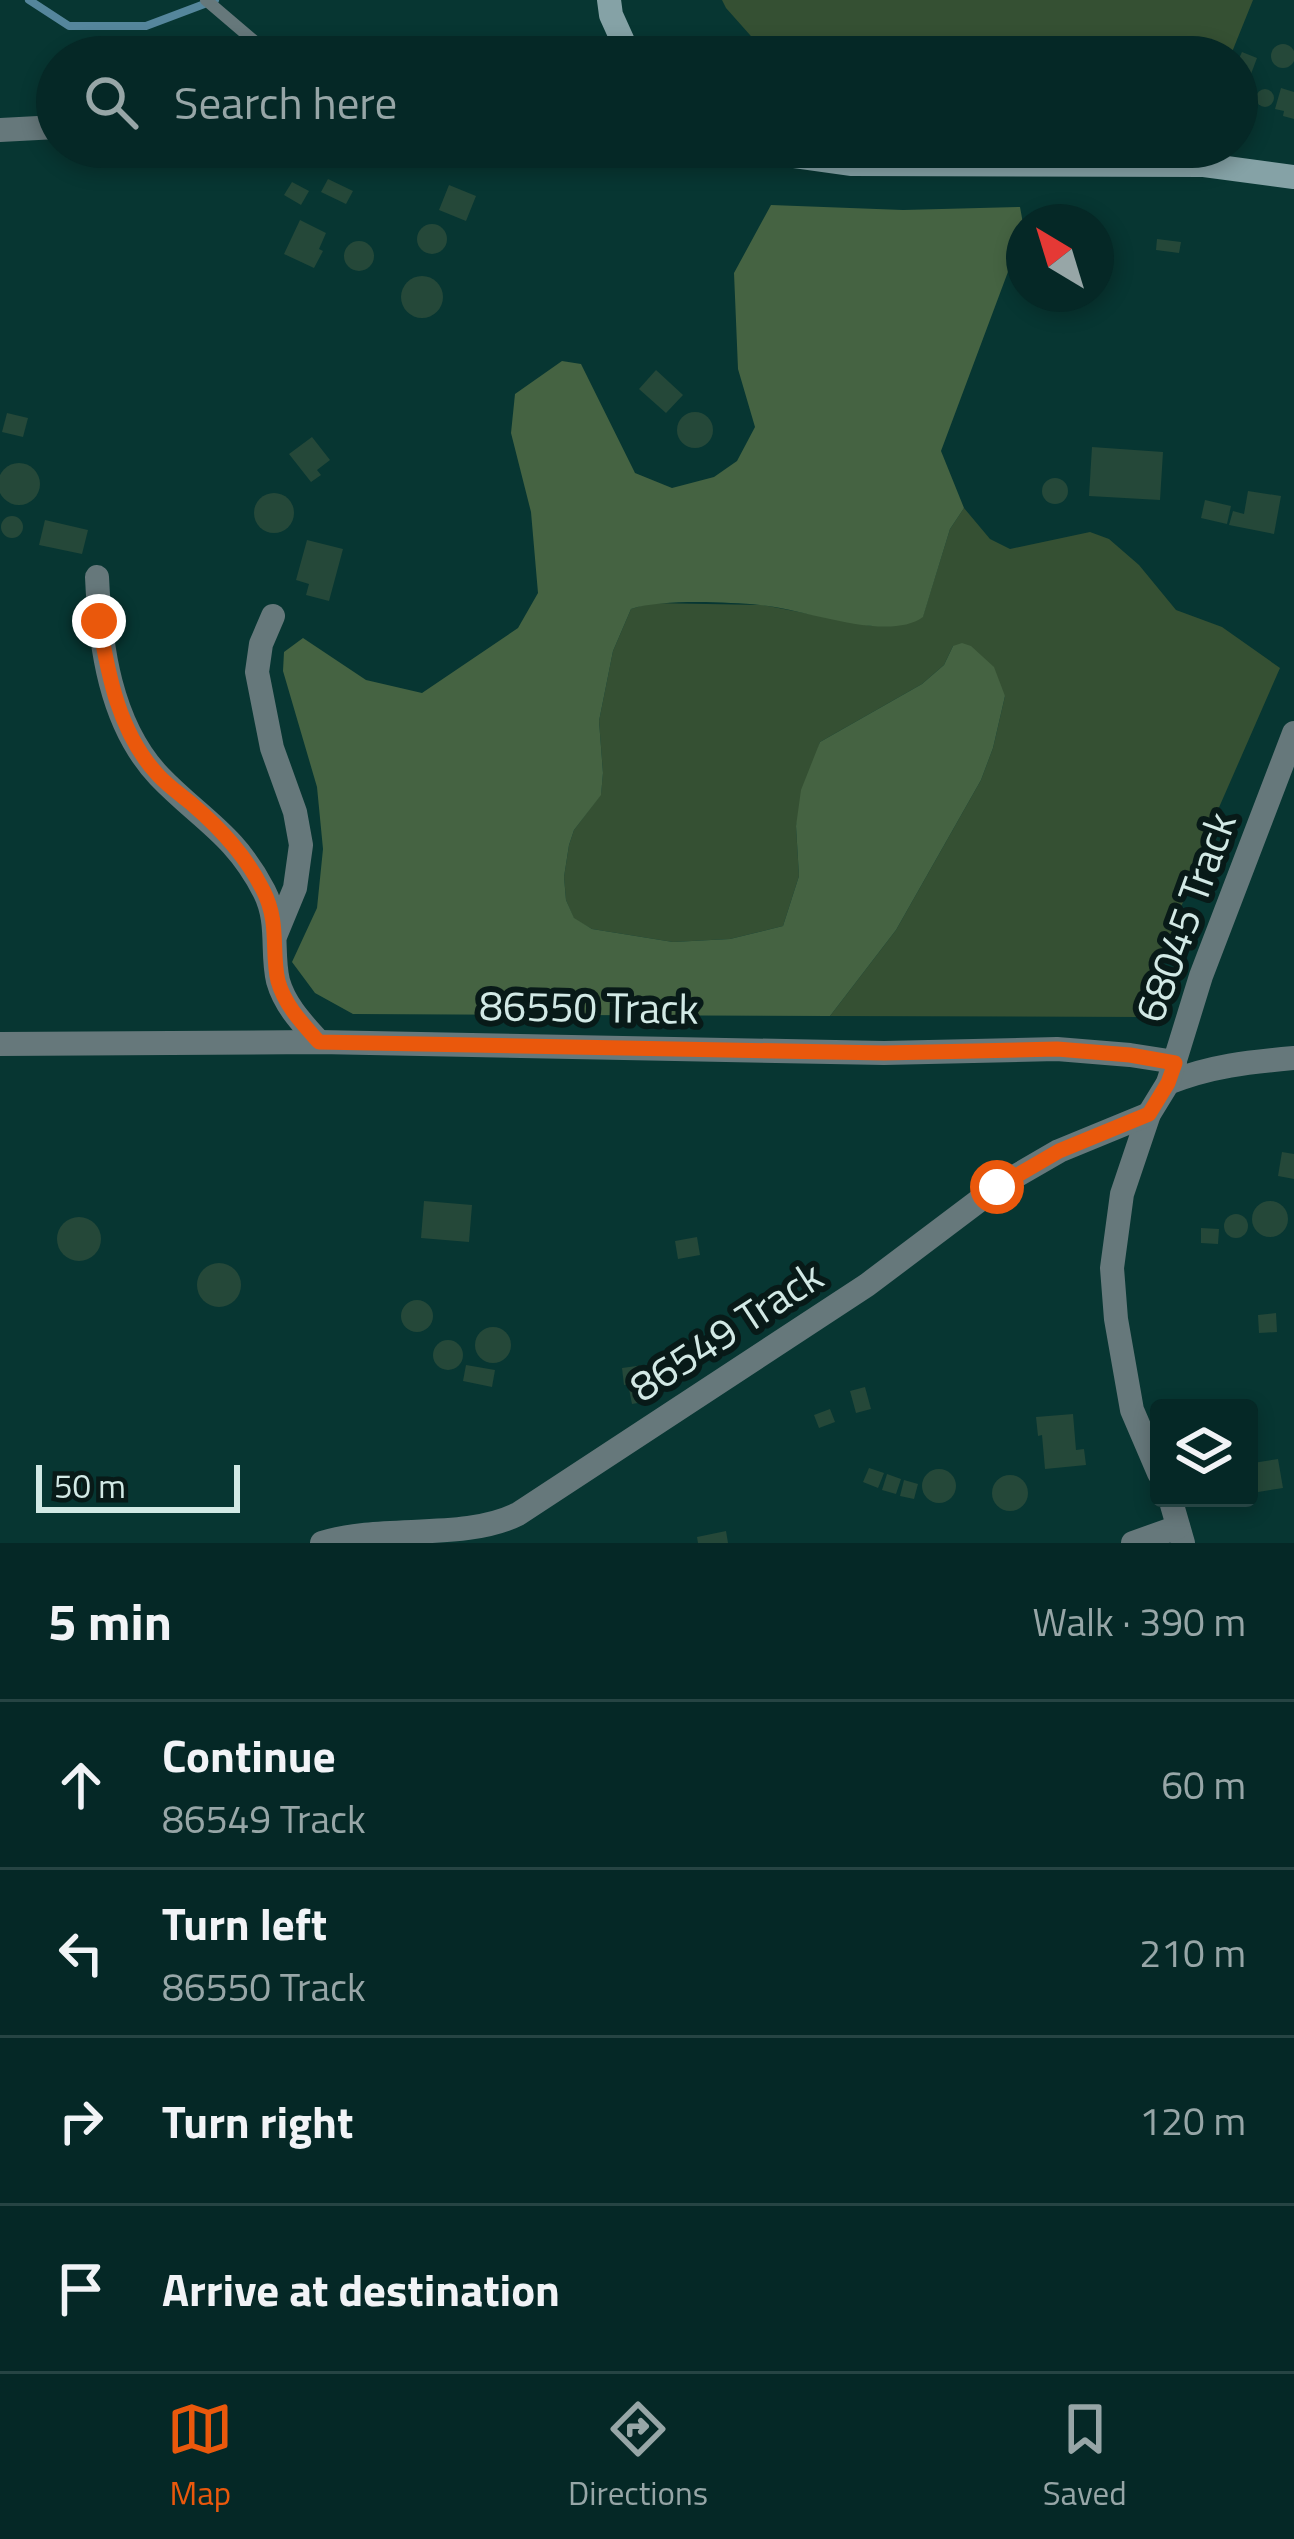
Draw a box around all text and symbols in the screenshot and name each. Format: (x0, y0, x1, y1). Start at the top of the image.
search box (36, 36, 1258, 168)
text: Search here (174, 68, 397, 136)
icon: search (78, 69, 144, 135)
north arrow (1006, 204, 1114, 312)
route end (72, 594, 126, 648)
street label: 68045 Track (1116, 803, 1252, 1031)
street label: 86550 Track (479, 972, 699, 1040)
route start (970, 1160, 1024, 1214)
street label: 86549 Track (616, 1244, 835, 1417)
map controls (1150, 1399, 1258, 1507)
button: layers (1150, 1399, 1258, 1507)
scale bar (36, 1459, 240, 1512)
text: 50 m (54, 1461, 126, 1511)
text: 5 min (48, 1582, 172, 1660)
text: Walk · 390 m (1032, 1592, 1246, 1651)
text: Continue (162, 1721, 336, 1789)
icon: ahead (48, 1752, 114, 1818)
text: 60 m (1161, 1755, 1246, 1814)
text: 86549 Track (162, 1789, 366, 1848)
text: Turn left (162, 1889, 327, 1957)
icon: left (48, 1920, 114, 1986)
text: 210 m (1139, 1923, 1246, 1982)
text: 86550 Track (162, 1957, 366, 2016)
text: Turn right (162, 2087, 353, 2155)
icon: right (48, 2088, 114, 2154)
text: 120 m (1139, 2091, 1246, 2150)
text: Arrive at destination (162, 2255, 560, 2323)
icon: arrive (48, 2256, 114, 2322)
tab: Map (167, 2396, 233, 2518)
tab: Directions (568, 2396, 708, 2518)
tab: Saved (1043, 2396, 1127, 2518)

